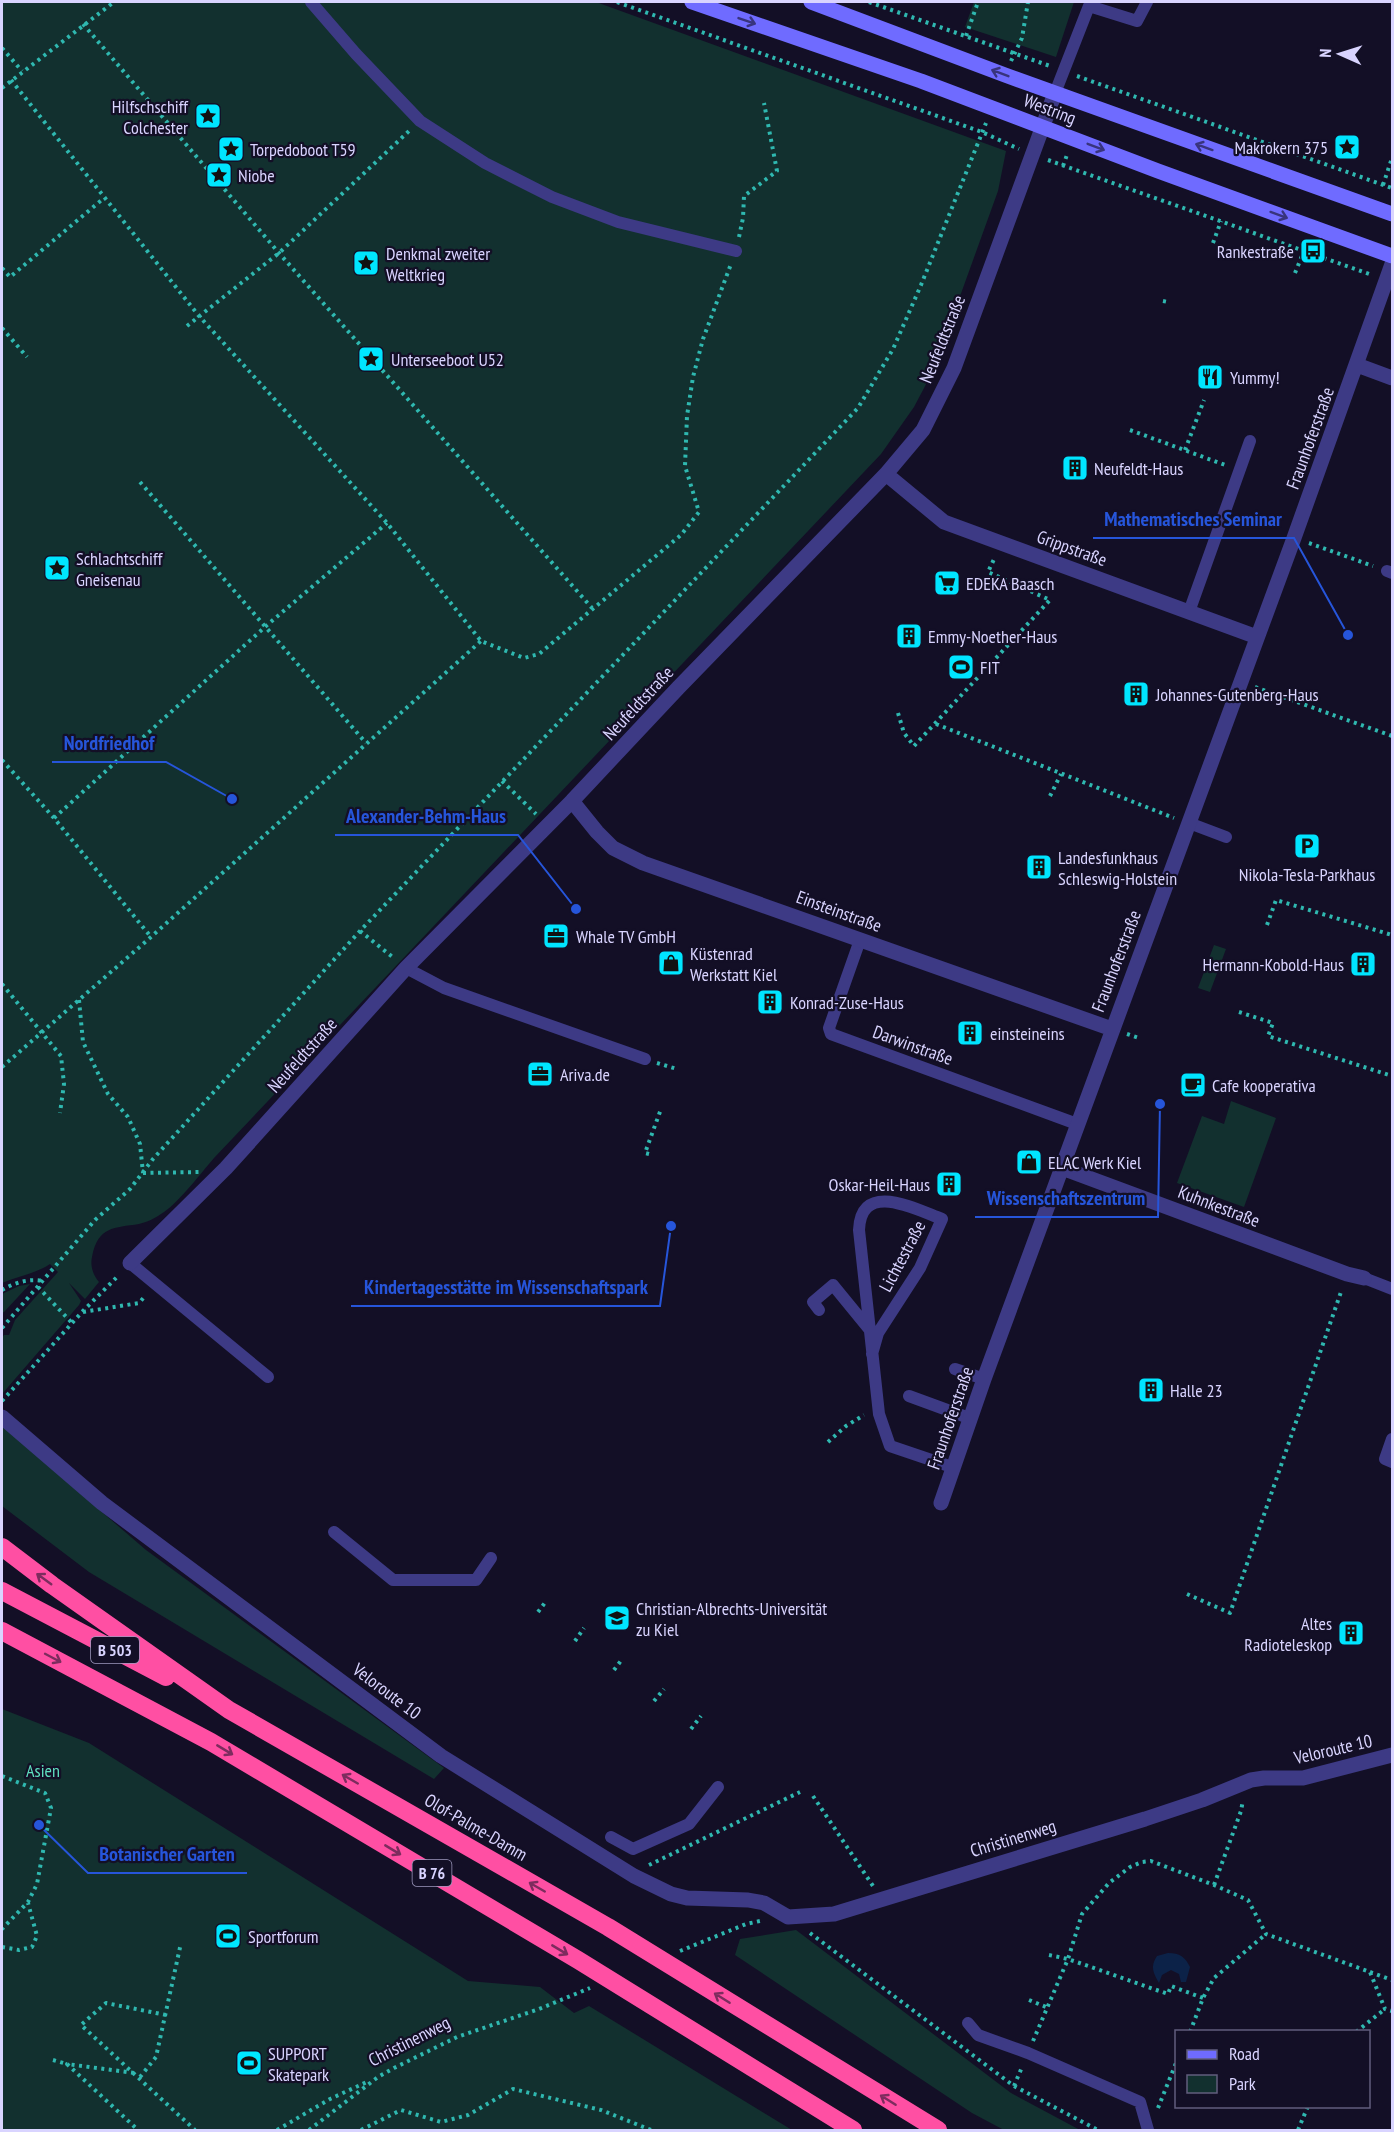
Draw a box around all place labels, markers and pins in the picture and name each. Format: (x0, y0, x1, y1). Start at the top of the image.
place label: Hilfschschiff Colchester (112, 95, 189, 139)
place icon: Hilfschschiff Colchester (193, 101, 223, 131)
place icon: Makrokern 375 (1332, 132, 1362, 162)
place icon: Torpedoboot T59 (216, 134, 246, 164)
place label: Makrokern 375 (1234, 136, 1328, 159)
place label: Torpedoboot T59 (250, 138, 356, 161)
place icon: Niobe (204, 160, 234, 190)
place label: Niobe (238, 164, 275, 187)
bus stop icon: Rankestraße (1298, 236, 1328, 266)
place label: Rankestraße (1217, 240, 1294, 263)
place label: Denkmal zweiter Weltkrieg (386, 242, 490, 286)
place icon: Denkmal zweiter Weltkrieg (351, 248, 381, 278)
place icon: Unterseeboot U52 (356, 344, 386, 374)
place label: Unterseeboot U52 (391, 348, 504, 371)
restaurant icon: Yummy! (1195, 362, 1225, 392)
place label: Yummy! (1230, 366, 1280, 389)
building icon: Neufeldt-Haus (1060, 453, 1090, 483)
place label: Neufeldt-Haus (1094, 457, 1183, 480)
callout: Mathematisches Seminar (1093, 500, 1294, 538)
place label: Schlachtschiff Gneisenau (76, 547, 164, 591)
place icon: Schlachtschiff Gneisenau (42, 553, 72, 583)
supermarket icon: EDEKA Baasch (932, 568, 962, 598)
place label: EDEKA Baasch (966, 572, 1054, 595)
building icon: Emmy-Noether-Haus (894, 621, 924, 651)
place label: Emmy-Noether-Haus (928, 625, 1057, 648)
sports icon: FIT (946, 652, 976, 682)
place label: FIT (980, 656, 1000, 679)
building icon: Johannes-Gutenberg-Haus (1121, 679, 1151, 709)
place label: Johannes-Gutenberg-Haus (1155, 683, 1319, 706)
callout: Nordfriedhof (52, 724, 166, 762)
callout: Alexander-Behm-Haus (335, 797, 518, 835)
parking icon: Nikola-Tesla-Parkhaus (1292, 831, 1322, 861)
place label: Landesfunkhaus Schleswig-Holstein (1058, 846, 1177, 890)
building icon: Landesfunkhaus Schleswig-Holstein (1024, 852, 1054, 882)
place label: Nikola-Tesla-Parkhaus (1239, 863, 1375, 886)
office icon: Whale TV GmbH (541, 921, 571, 951)
place label: Whale TV GmbH (576, 925, 676, 948)
place label: Küstenrad Werkstatt Kiel (690, 942, 778, 986)
shop icon: Küstenrad Werkstatt Kiel (656, 948, 686, 978)
building icon: Hermann-Kobold-Haus (1348, 949, 1378, 979)
place label: Hermann-Kobold-Haus (1203, 953, 1344, 976)
building icon: Konrad-Zuse-Haus (755, 987, 785, 1017)
place label: Konrad-Zuse-Haus (790, 991, 904, 1014)
building icon: einsteineins (955, 1018, 985, 1048)
place label: einsteineins (990, 1022, 1065, 1045)
office icon: Ariva.de (525, 1059, 555, 1089)
place label: Ariva.de (560, 1063, 610, 1086)
cafe icon: Cafe kooperativa (1178, 1070, 1208, 1100)
place label: Cafe kooperativa (1212, 1074, 1316, 1097)
shop icon: ELAC Werk Kiel (1014, 1147, 1044, 1177)
place label: ELAC Werk Kiel (1048, 1151, 1142, 1174)
building icon: Oskar-Heil-Haus (934, 1169, 964, 1199)
place label: Oskar-Heil-Haus (829, 1173, 930, 1196)
callout: Wissenschaftszentrum (975, 1179, 1158, 1217)
callout: Kindertagesstätte im Wissenschaftspark (351, 1268, 660, 1306)
building icon: Halle 23 (1136, 1375, 1166, 1405)
place label: Halle 23 (1170, 1379, 1223, 1402)
place label: Christian-Albrechts-Universität zu Kiel (636, 1597, 827, 1641)
school or university icon: Christian-Albrechts-Universität zu Kiel (602, 1603, 632, 1633)
place label: Altes Radioteleskop (1244, 1612, 1332, 1656)
building icon: Altes Radioteleskop (1336, 1618, 1366, 1648)
callout: Botanischer Garten (88, 1835, 247, 1873)
sports icon: Sportforum (213, 1921, 243, 1951)
place label: Sportforum (248, 1925, 318, 1948)
place label: SUPPORT Skatepark (268, 2042, 329, 2086)
sports icon: SUPPORT Skatepark (234, 2048, 264, 2078)

